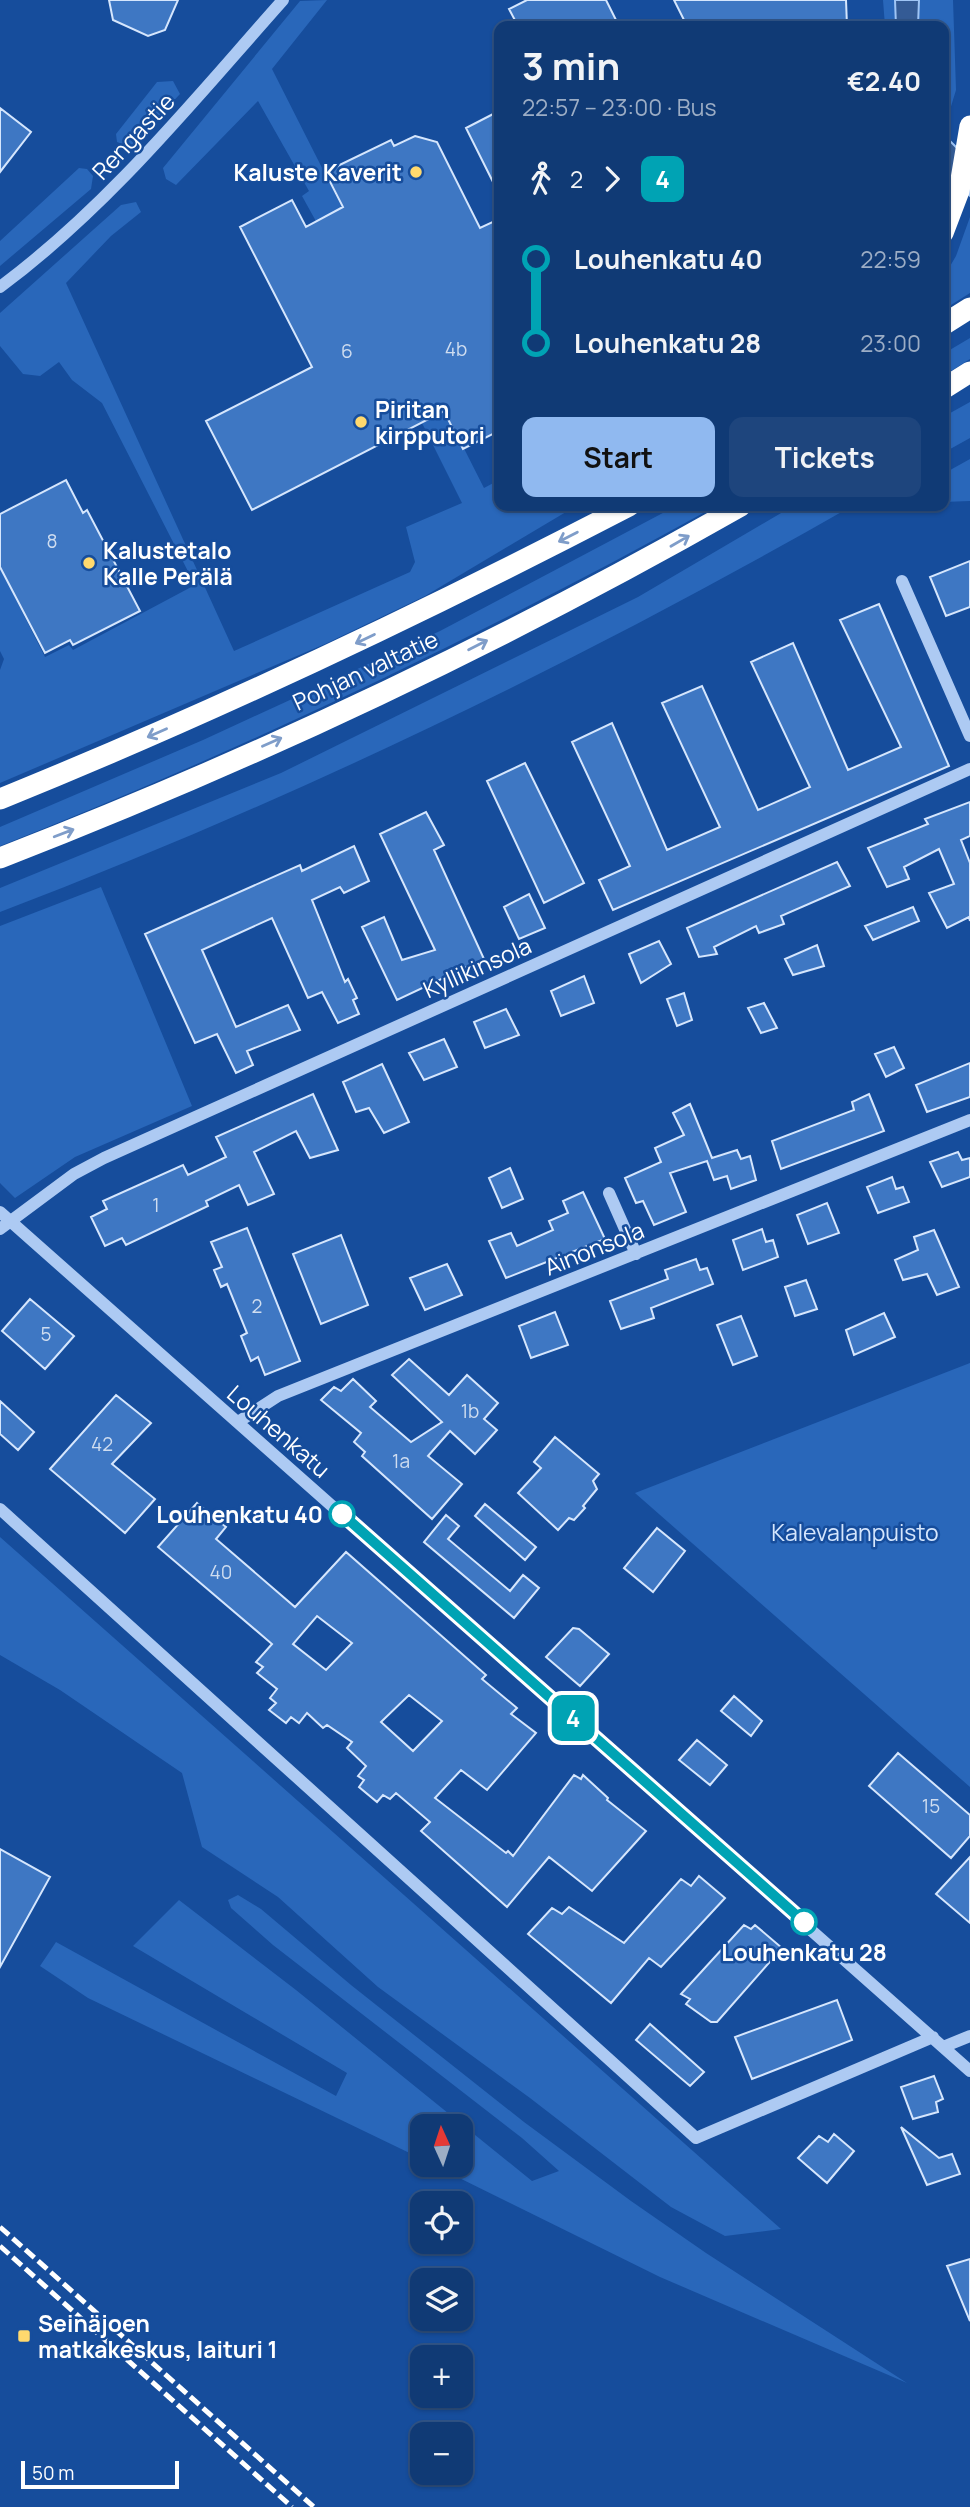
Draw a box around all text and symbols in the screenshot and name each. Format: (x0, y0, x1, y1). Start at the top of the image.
text: 3 min (522, 39, 620, 91)
text: €2.40 (847, 63, 921, 99)
street label: Rengastie (85, 86, 181, 186)
text: 22:57 – 23:00 · Bus (522, 91, 717, 123)
place label: Kaluste Kaverit (233, 156, 402, 188)
icon: walk (522, 160, 560, 198)
icon: forward (593, 160, 631, 198)
text: 4 (655, 162, 670, 195)
text: 2 (570, 163, 583, 195)
marker: Kaluste Kaverit (408, 164, 424, 180)
text: Louhenkatu 40 (574, 241, 763, 277)
text: 22:59 (860, 243, 921, 275)
text: Louhenkatu 28 (574, 325, 761, 361)
text: 23:00 (860, 327, 921, 359)
house number: 4b (445, 336, 467, 362)
house number: 6 (341, 338, 353, 364)
place label: Piritan kirpputori (375, 393, 485, 451)
marker: Piritan kirpputori (353, 414, 369, 430)
button: Start (522, 417, 715, 497)
button: Tickets (729, 417, 921, 497)
house number: 8 (46, 528, 58, 554)
one-way arrow (558, 531, 579, 545)
place label: Kalustetalo Kalle Perälä (103, 534, 233, 592)
one-way arrow (669, 534, 689, 548)
marker: Kalustetalo Kalle Perälä (81, 555, 97, 571)
street label: Pohjan valtatie (287, 622, 443, 718)
one-way arrow (355, 633, 376, 646)
one-way arrow (467, 638, 488, 652)
one-way arrow (147, 727, 169, 740)
one-way arrow (261, 735, 282, 748)
one-way arrow (52, 826, 74, 839)
street label: Kyllikinsola (418, 929, 536, 1005)
house number: 1 (152, 1192, 160, 1218)
street label: Ainonsola (540, 1214, 648, 1282)
house number: 2 (252, 1293, 262, 1319)
house number: 5 (41, 1321, 52, 1347)
street label: Louhenkatu (221, 1377, 337, 1485)
house number: 1b (461, 1398, 479, 1424)
house number: 42 (91, 1431, 113, 1457)
house number: 1a (392, 1448, 410, 1474)
place label: Louhenkatu 40 (156, 1498, 323, 1530)
marker: Louhenkatu 40 (329, 1501, 355, 1527)
park label: Kalevalanpuisto (771, 1516, 939, 1548)
house number: 40 (210, 1559, 232, 1585)
line badge: 4 (550, 1695, 596, 1741)
text: 4 (566, 1701, 580, 1734)
house number: 15 (922, 1793, 940, 1819)
marker: Louhenkatu 28 (791, 1909, 817, 1935)
place label: Louhenkatu 28 (721, 1936, 887, 1968)
north arrow (410, 2114, 472, 2177)
map controls (410, 2114, 473, 2485)
button: locate (410, 2191, 473, 2254)
button: layers (410, 2268, 473, 2331)
place label: Seinäjoen matkakeskus, laituri 1 (38, 2307, 278, 2365)
marker: Seinäjoen matkakeskus, laituri 1 (16, 2328, 32, 2344)
button: + (410, 2345, 473, 2408)
button: − (410, 2422, 473, 2485)
scale bar (21, 2458, 178, 2490)
text: 50 m (32, 2460, 74, 2486)

